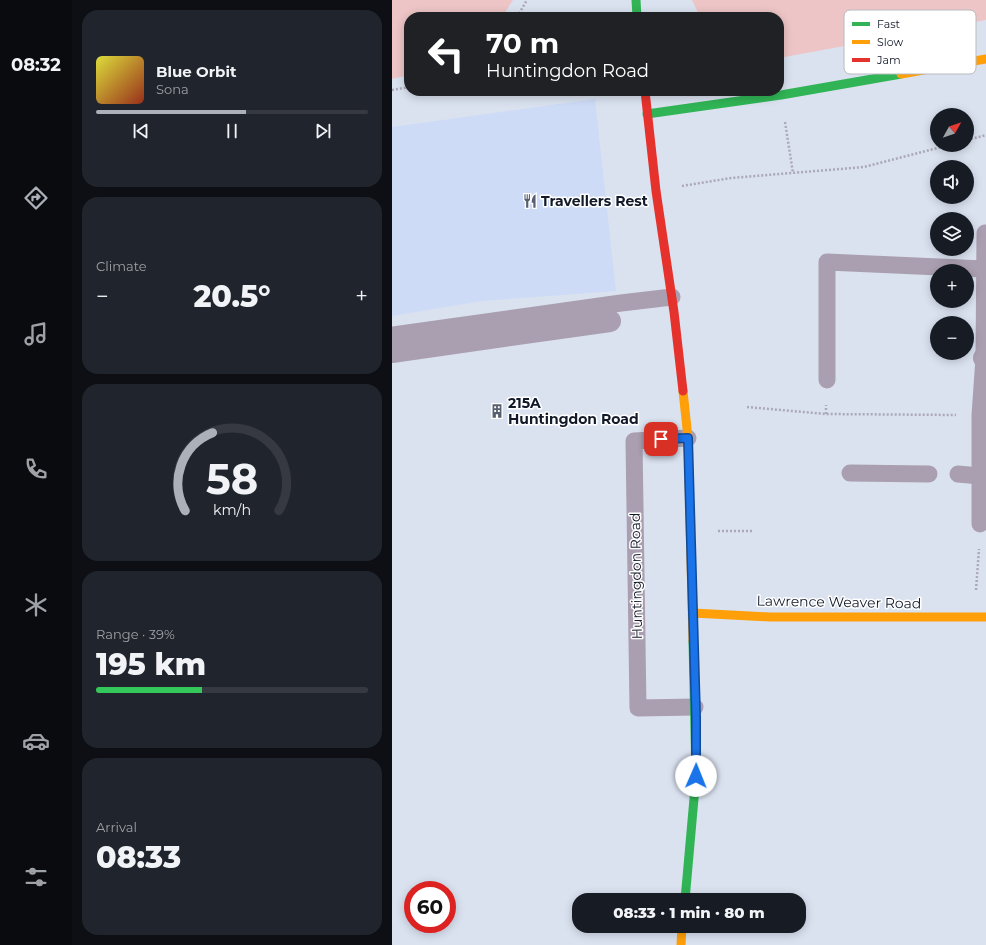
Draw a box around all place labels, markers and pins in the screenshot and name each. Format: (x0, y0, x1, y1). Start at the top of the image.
place label: Travellers Rest (541, 192, 648, 210)
restaurant icon: Travellers Rest (522, 193, 538, 209)
place label: 215A Huntingdon Road (508, 394, 639, 428)
building icon: 215A Huntingdon Road (489, 403, 505, 419)
pin (644, 422, 678, 456)

